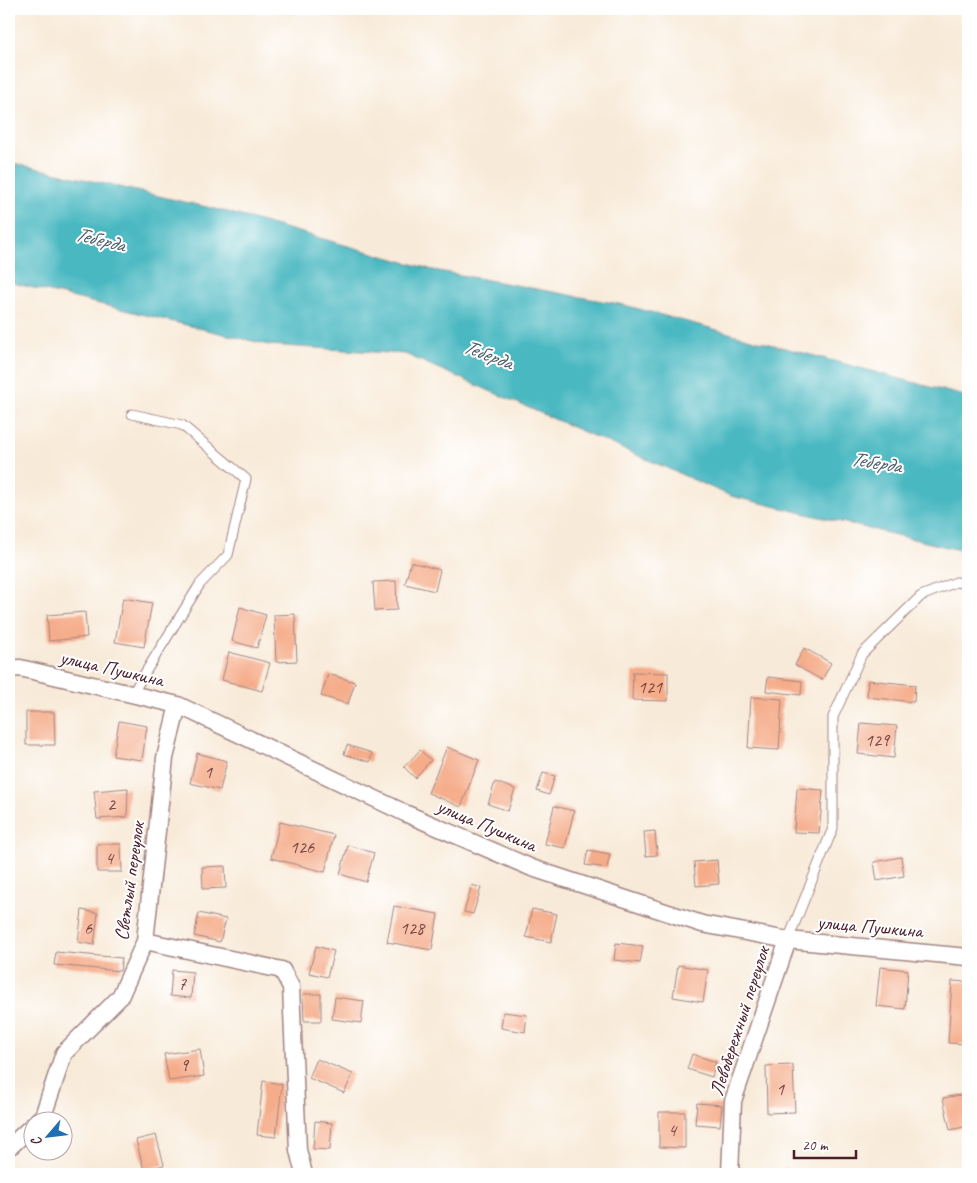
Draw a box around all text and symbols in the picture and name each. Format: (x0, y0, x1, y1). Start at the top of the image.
water label: Теберда (72, 220, 130, 258)
water label: Теберда (460, 333, 519, 376)
water label: Теберда (849, 445, 906, 479)
street label: улица Пушкина (57, 644, 168, 693)
house number: 121 (638, 676, 663, 698)
house number: 129 (865, 729, 891, 751)
house number: 1 (204, 761, 213, 783)
house number: 2 (107, 793, 117, 815)
street label: улица Пушкина (432, 793, 542, 858)
street label: Светлый переулок (109, 819, 150, 942)
house number: 126 (290, 836, 315, 858)
house number: 4 (105, 847, 115, 869)
street label: улица Пушкина (815, 909, 925, 944)
house number: 6 (84, 917, 93, 939)
house number: 128 (400, 917, 426, 939)
street label: Левобережный переулок (704, 942, 776, 1099)
house number: 7 (178, 973, 187, 995)
house number: 9 (180, 1054, 190, 1076)
house number: 1 (776, 1078, 785, 1100)
north arrow (22, 1110, 72, 1160)
house number: 4 (668, 1119, 678, 1141)
scale bar (794, 1128, 857, 1160)
text: С (27, 1133, 46, 1149)
text: 20 m (802, 1136, 829, 1155)

